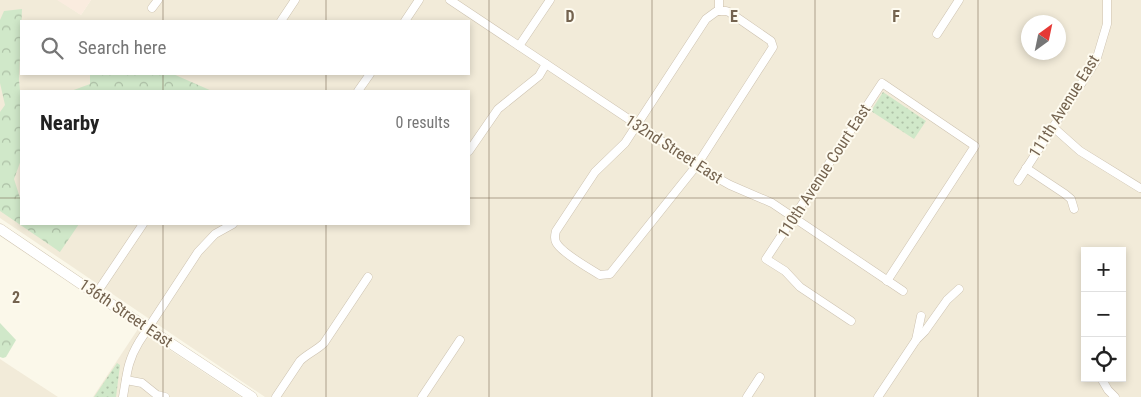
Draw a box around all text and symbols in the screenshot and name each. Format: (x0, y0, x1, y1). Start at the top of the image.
text: D (565, 7, 575, 26)
text: E (730, 7, 738, 26)
text: F (892, 7, 900, 26)
north arrow (1021, 15, 1066, 60)
search box (20, 20, 470, 75)
icon: search (38, 34, 66, 62)
text: Search here (78, 36, 166, 59)
street label: 111th Avenue East (1025, 51, 1103, 161)
street label: 110th Avenue Court East (774, 100, 875, 241)
text: Nearby (40, 111, 99, 135)
street label: 132nd Street East (622, 111, 726, 188)
text: 0 results (395, 113, 450, 132)
map controls (1081, 247, 1126, 382)
button: + (1081, 247, 1126, 292)
street label: 136th Street East (76, 275, 177, 351)
text: 2 (12, 288, 20, 307)
button: − (1081, 292, 1126, 337)
button: locate (1081, 337, 1126, 382)

